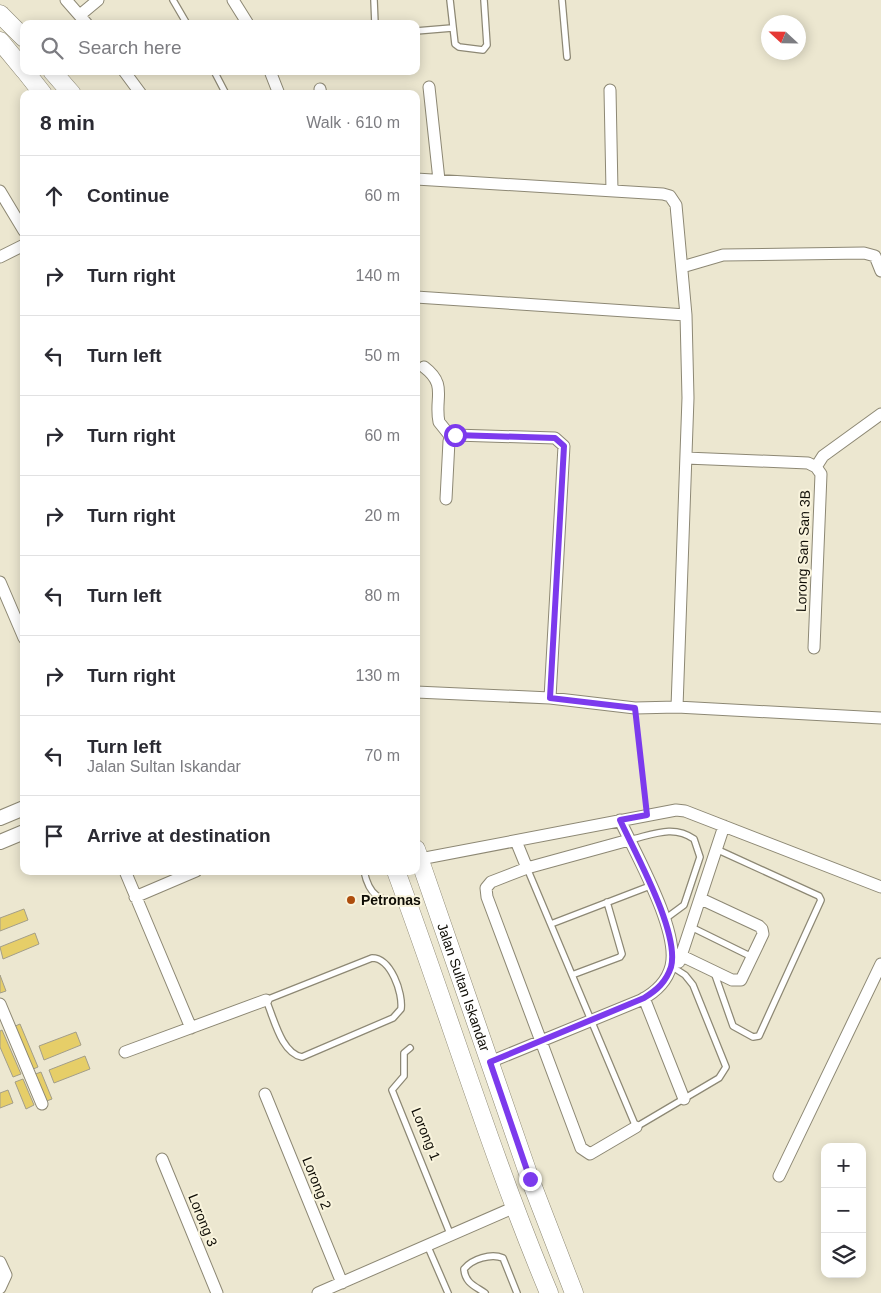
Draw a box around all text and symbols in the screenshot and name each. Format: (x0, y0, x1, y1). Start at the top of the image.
north arrow (761, 15, 806, 60)
search box (20, 20, 420, 75)
icon: search (38, 34, 66, 62)
text: Search here (78, 37, 182, 58)
text: 8 min (40, 111, 95, 134)
text: Walk · 610 m (306, 114, 400, 131)
icon: ahead (40, 182, 68, 210)
text: Continue (87, 185, 169, 206)
text: 60 m (364, 187, 400, 204)
icon: right (40, 262, 68, 290)
text: Turn right (87, 265, 175, 286)
text: 140 m (356, 267, 400, 284)
icon: left (40, 342, 68, 370)
text: Turn left (87, 345, 162, 366)
text: 50 m (364, 347, 400, 364)
icon: right (40, 422, 68, 450)
route start (444, 424, 467, 447)
text: Turn right (87, 425, 175, 446)
text: 60 m (364, 427, 400, 444)
street label: Lorong San San 3B (793, 490, 813, 612)
icon: right (40, 502, 68, 530)
text: Turn right (87, 505, 175, 526)
text: 20 m (364, 507, 400, 524)
icon: left (40, 582, 68, 610)
text: Turn left (87, 585, 162, 606)
text: 80 m (364, 587, 400, 604)
icon: right (40, 662, 68, 690)
text: Turn right (87, 665, 175, 686)
text: 130 m (356, 667, 400, 684)
text: Turn left (87, 736, 162, 757)
icon: left (40, 742, 68, 770)
text: 70 m (364, 747, 400, 764)
text: Jalan Sultan Iskandar (87, 758, 241, 775)
icon: arrive (40, 822, 68, 850)
text: Arrive at destination (87, 825, 271, 846)
place label: Petronas (361, 892, 421, 908)
marker: Petronas (345, 894, 357, 906)
street label: Jalan Sultan Iskandar (434, 921, 493, 1054)
street label: Lorong 1 (408, 1105, 444, 1163)
map controls (821, 1143, 866, 1278)
button: + (821, 1143, 866, 1188)
street label: Lorong 2 (299, 1154, 335, 1212)
route end (519, 1168, 542, 1191)
button: − (821, 1188, 866, 1233)
street label: Lorong 3 (185, 1191, 221, 1249)
button: layers (821, 1233, 866, 1278)

